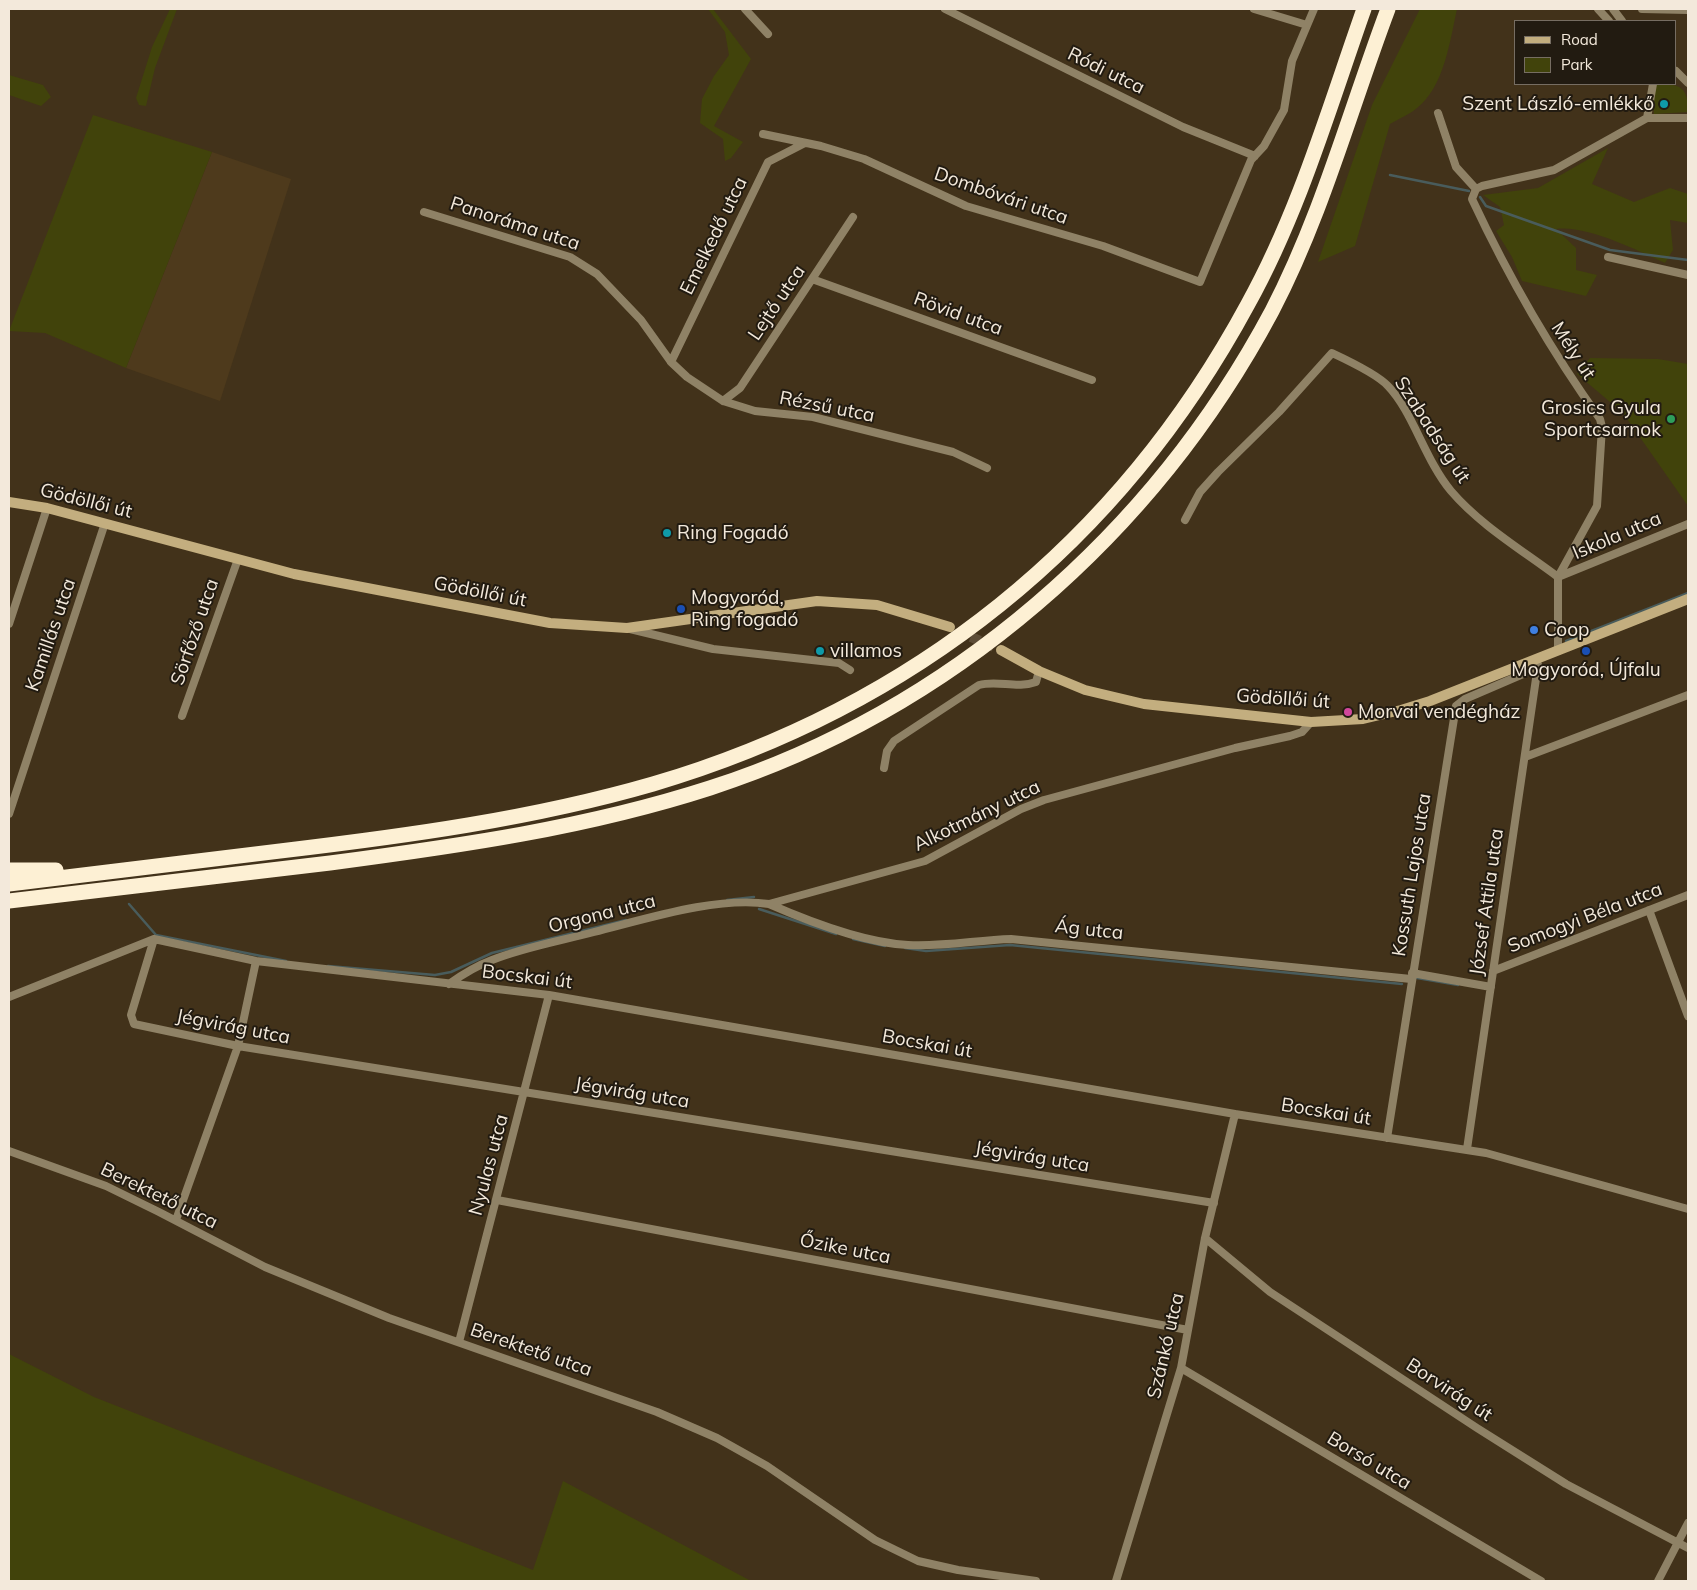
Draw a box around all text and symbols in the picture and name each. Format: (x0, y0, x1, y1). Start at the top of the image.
legend (1514, 20, 1677, 85)
text: Road (1561, 30, 1598, 49)
street label: Ródi utca (1064, 43, 1148, 99)
text: Park (1561, 55, 1593, 74)
place label: Szent László-emlékkő (1462, 93, 1654, 115)
marker: Szent László-emlékkő (1658, 98, 1670, 110)
street label: Dombóvári utca (931, 162, 1071, 230)
street label: Emelkedő utca (676, 173, 752, 299)
street label: Panoráma utca (447, 192, 583, 256)
street label: Lejtő utca (744, 261, 810, 345)
street label: Rövid utca (910, 287, 1006, 341)
street label: Mély út (1546, 318, 1600, 384)
street label: Szabadság út (1389, 373, 1475, 487)
street label: Rézsű utca (777, 387, 877, 427)
place label: Grosics Gyula Sportcsarnok (1541, 397, 1661, 441)
marker: Grosics Gyula Sportcsarnok (1665, 413, 1677, 425)
street label: Gödöllői út (38, 479, 134, 523)
street label: Iskola utca (1569, 507, 1665, 565)
place label: Ring Fogadó (677, 522, 788, 544)
marker: Ring Fogadó (661, 527, 673, 539)
street label: Gödöllői út (432, 572, 528, 612)
street label: Kamillás utca (21, 576, 81, 694)
street label: Sörfőző utca (166, 576, 224, 688)
place label: Mogyoród, Ring fogadó (691, 587, 798, 631)
marker: Mogyoród, Ring fogadó (675, 603, 687, 615)
place label: Coop (1544, 619, 1589, 641)
marker: Coop (1528, 624, 1540, 636)
place label: villamos (830, 640, 902, 662)
marker: villamos (814, 645, 826, 657)
marker: Mogyoród, Újfalu (1580, 645, 1592, 657)
place label: Mogyoród, Újfalu (1511, 659, 1661, 681)
street label: Gödöllői út (1235, 684, 1331, 714)
place label: Morvai vendégház (1358, 701, 1520, 723)
marker: Morvai vendégház (1342, 706, 1354, 718)
street label: Alkotmány utca (910, 776, 1044, 856)
street label: Kossuth Lajos utca (1388, 792, 1436, 958)
street label: József Attila utca (1465, 827, 1509, 977)
street label: Somogyi Béla utca (1505, 878, 1665, 958)
street label: Orgona utca (546, 890, 658, 938)
street label: Ág utca (1054, 915, 1124, 945)
street label: Bocskai út (481, 960, 573, 994)
street label: Jégvirág utca (174, 1005, 292, 1049)
street label: Bocskai út (880, 1025, 974, 1063)
street label: Jégvirág utca (573, 1073, 691, 1113)
street label: Bocskai út (1279, 1094, 1373, 1130)
street label: Nyulas utca (465, 1112, 513, 1218)
street label: Jégvirág utca (973, 1137, 1091, 1177)
street label: Berektető utca (97, 1158, 221, 1234)
street label: Őzike utca (798, 1229, 892, 1269)
street label: Szánkó utca (1143, 1291, 1189, 1401)
street label: Berektető utca (467, 1318, 595, 1382)
street label: Borvirág út (1402, 1354, 1496, 1426)
street label: Borsó utca (1323, 1427, 1415, 1495)

